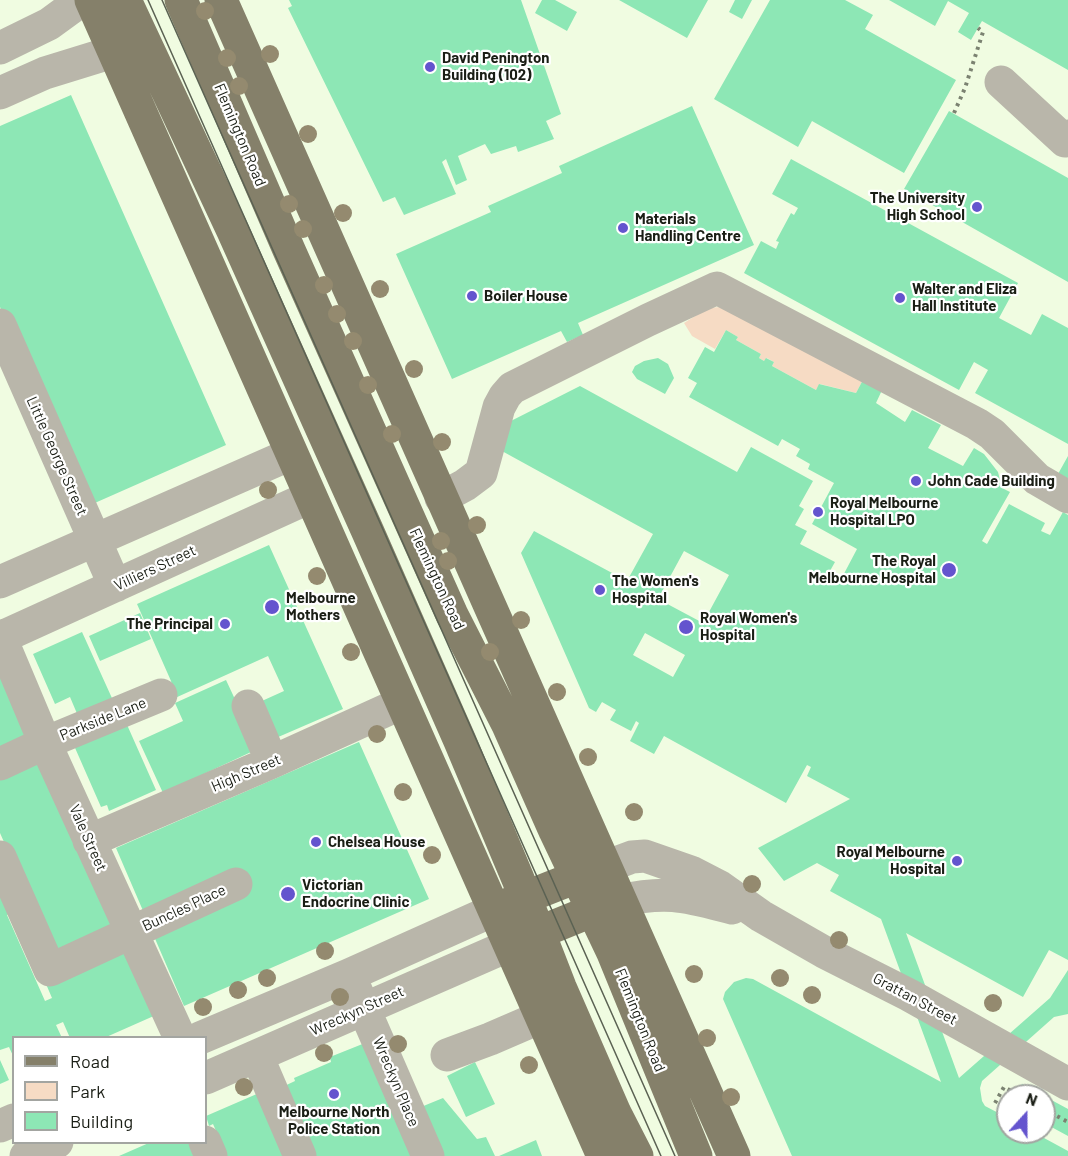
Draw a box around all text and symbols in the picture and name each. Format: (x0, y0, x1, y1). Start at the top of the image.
place label: David Penington Building (102) (442, 49, 549, 84)
marker: David Penington Building (102) (423, 60, 437, 74)
street label: Flemington Road (210, 81, 270, 189)
place label: The University High School (870, 189, 965, 224)
marker: The University High School (970, 200, 984, 214)
place label: Materials Handling Centre (635, 210, 741, 245)
marker: Materials Handling Centre (616, 221, 630, 235)
place label: Walter and Eliza Hall Institute (912, 280, 1017, 315)
place label: Boiler House (484, 287, 568, 305)
marker: Boiler House (465, 289, 479, 303)
marker: Walter and Eliza Hall Institute (893, 291, 907, 305)
street label: Little George Street (23, 394, 91, 518)
place label: John Cade Building (928, 472, 1055, 490)
marker: John Cade Building (909, 474, 923, 488)
place label: Royal Melbourne Hospital LPO (830, 494, 938, 529)
marker: Royal Melbourne Hospital LPO (811, 505, 825, 519)
street label: Flemington Road (406, 525, 468, 633)
street label: Villiers Street (111, 541, 199, 595)
place label: The Royal Melbourne Hospital (808, 552, 936, 587)
marker: The Royal Melbourne Hospital (940, 561, 958, 579)
place label: The Women's Hospital (612, 572, 699, 607)
marker: The Women's Hospital (593, 583, 607, 597)
place label: Melbourne Mothers (286, 589, 356, 624)
marker: Melbourne Mothers (263, 598, 281, 616)
place label: Royal Women's Hospital (700, 609, 797, 644)
place label: The Principal (126, 615, 213, 633)
marker: The Principal (218, 617, 232, 631)
marker: Royal Women's Hospital (677, 618, 695, 636)
street label: Parkside Lane (57, 693, 149, 745)
street label: High Street (209, 750, 283, 796)
street label: Vale Street (65, 802, 111, 874)
place label: Chelsea House (328, 833, 425, 851)
marker: Chelsea House (309, 835, 323, 849)
place label: Royal Melbourne Hospital (837, 843, 945, 878)
marker: Royal Melbourne Hospital (950, 854, 964, 868)
place label: Victorian Endocrine Clinic (302, 876, 409, 911)
street label: Buncles Place (139, 881, 229, 935)
marker: Victorian Endocrine Clinic (279, 885, 297, 903)
street label: Flemington Road (611, 966, 669, 1074)
street label: Grattan Street (870, 969, 960, 1029)
street label: Wreckyn Street (307, 982, 407, 1040)
street label: Wreckyn Place (369, 1035, 423, 1129)
legend (12, 1036, 207, 1144)
text: Road (70, 1050, 110, 1072)
text: Park (70, 1080, 105, 1102)
north arrow (996, 1084, 1056, 1144)
marker: Melbourne North Police Station (327, 1087, 341, 1101)
text: N (1024, 1088, 1040, 1109)
place label: Melbourne North Police Station (279, 1103, 389, 1138)
text: Building (70, 1110, 133, 1132)

